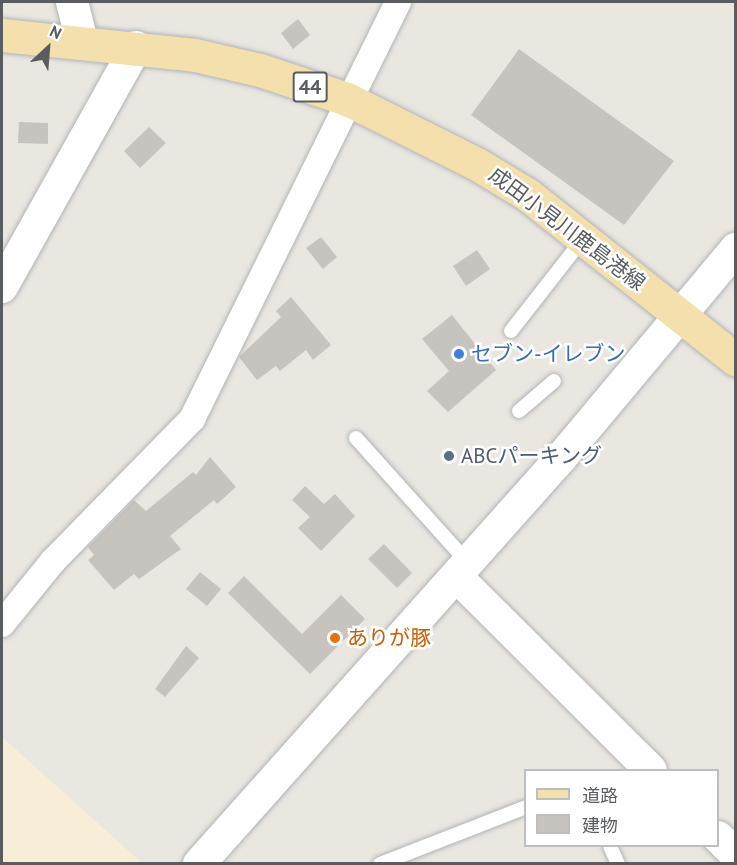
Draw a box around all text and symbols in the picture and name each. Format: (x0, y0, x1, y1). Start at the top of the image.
north arrow (18, 18, 78, 78)
text: N (47, 21, 65, 43)
road number: 44 (292, 70, 328, 104)
street label: 成田小見川鹿島港線 (484, 162, 650, 296)
place label: セブン-イレブン (471, 341, 626, 367)
marker: セブン-イレブン (452, 347, 466, 361)
place label: ABCパーキング (461, 443, 603, 469)
marker: ABCパーキング (442, 449, 456, 463)
place label: ありが豚 (347, 625, 431, 651)
marker: ありが豚 (328, 631, 342, 645)
legend (524, 769, 719, 847)
text: 道路 (582, 784, 618, 807)
text: 建物 (582, 814, 618, 837)

